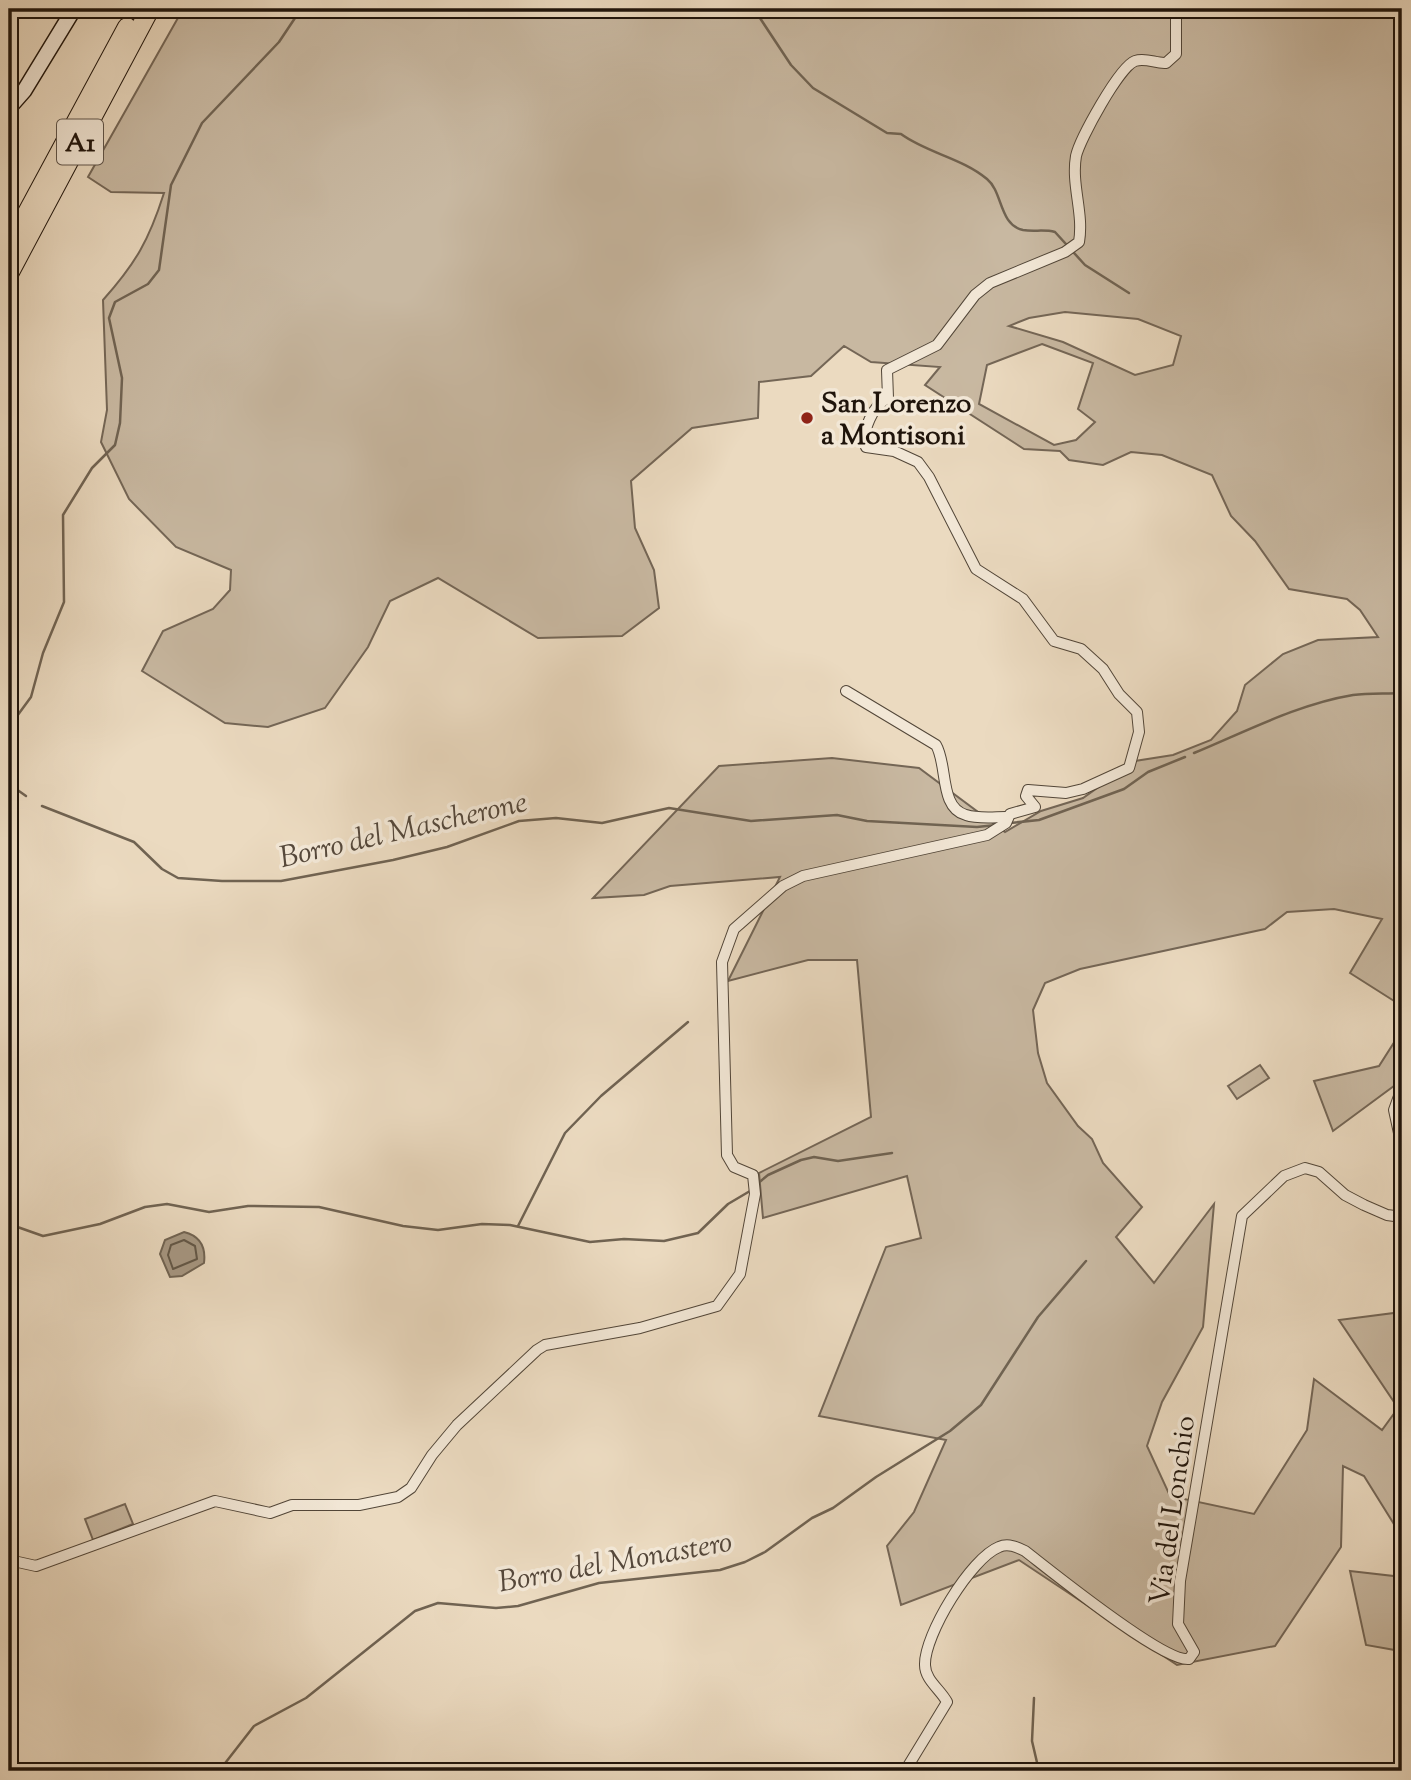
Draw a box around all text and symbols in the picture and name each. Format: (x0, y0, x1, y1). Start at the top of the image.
road number: A1 (57, 119, 103, 164)
place label: San Lorenzo a Montisoni (821, 385, 971, 457)
marker: San Lorenzo a Montisoni (799, 410, 815, 426)
water label: Borro del Mascherone (275, 782, 532, 881)
street label: Via del Lonchio (1141, 1413, 1207, 1608)
water label: Borro del Monastero (495, 1522, 736, 1605)

